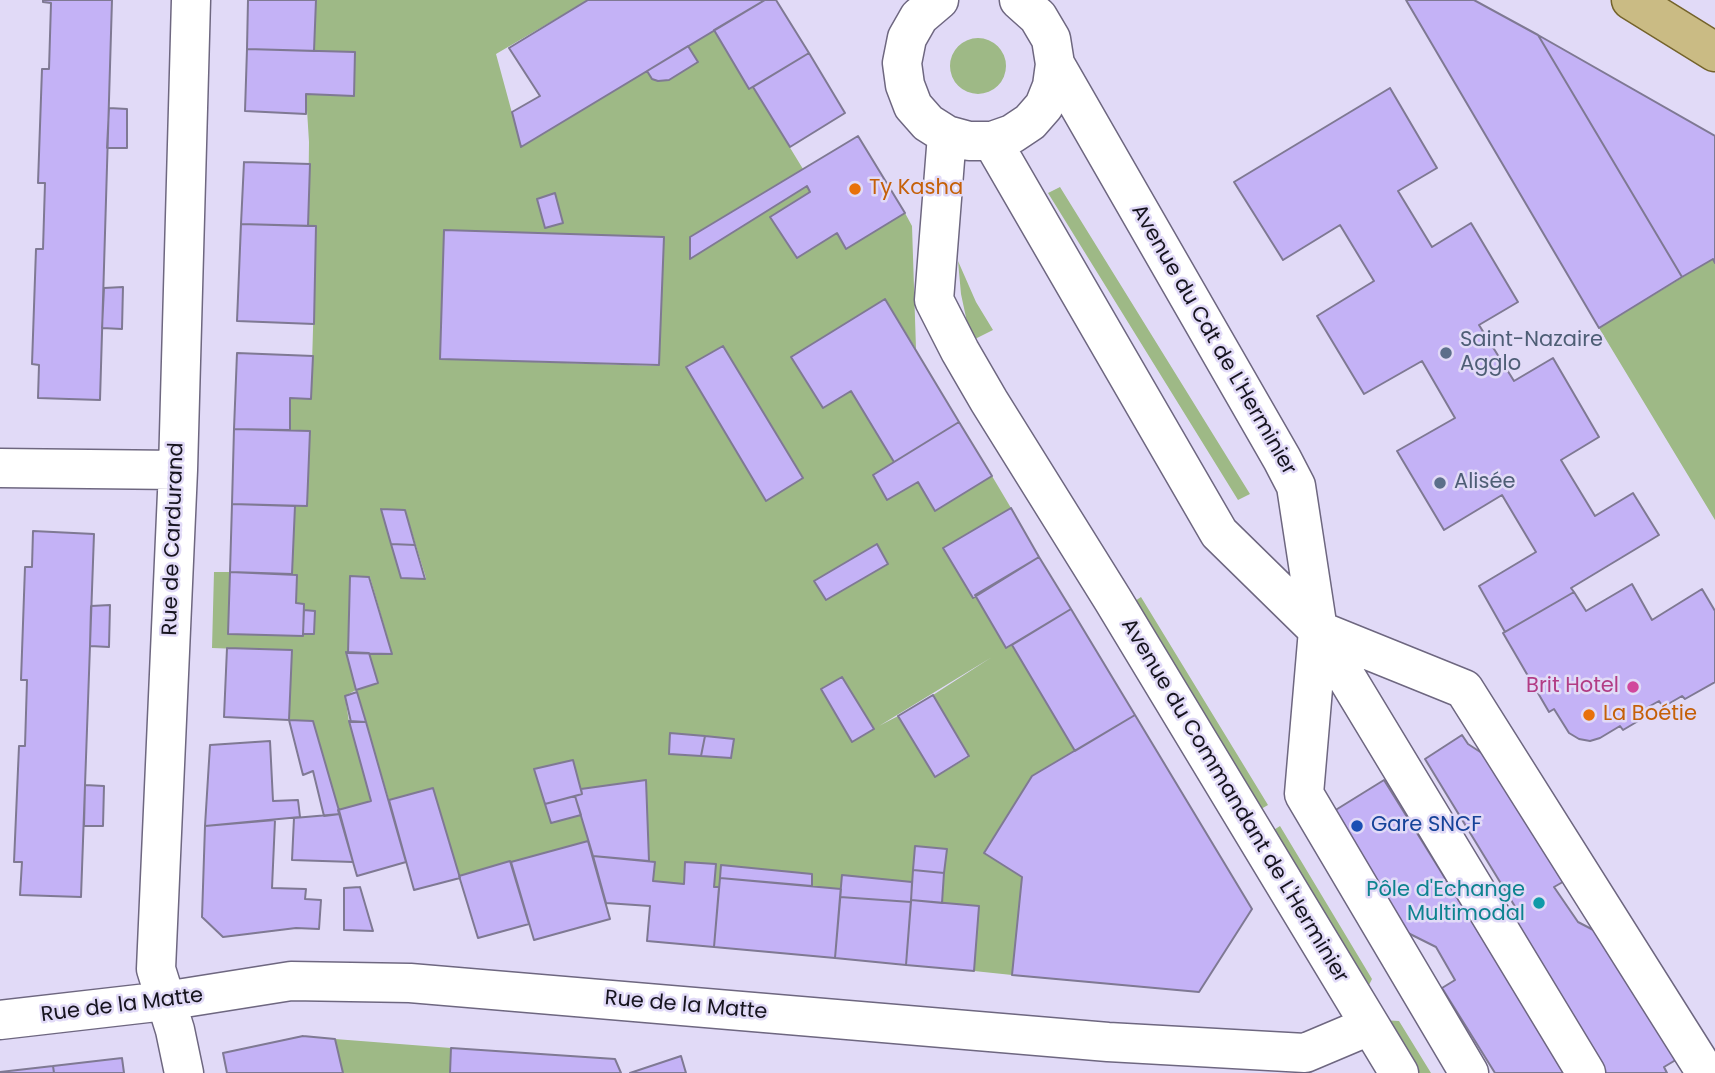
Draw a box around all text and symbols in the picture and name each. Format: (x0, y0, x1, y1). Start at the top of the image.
place label: Ty Kasha (869, 176, 963, 202)
marker: Ty Kasha (847, 181, 863, 197)
street label: Avenue du Cdt de L'Herminier (1125, 200, 1301, 480)
place label: Saint-Nazaire Agglo (1460, 328, 1603, 378)
marker: Saint-Nazaire Agglo (1438, 345, 1454, 361)
street label: Rue de Cardurand (158, 442, 190, 636)
place label: Alisée (1454, 470, 1515, 496)
marker: Alisée (1432, 475, 1448, 491)
street label: Avenue du Commandant de L'Herminier (1115, 614, 1353, 988)
place label: Brit Hotel (1526, 674, 1619, 700)
marker: Brit Hotel (1625, 679, 1641, 695)
place label: La Boétie (1603, 702, 1697, 728)
marker: La Boétie (1581, 707, 1597, 723)
place label: Gare SNCF (1371, 813, 1482, 839)
marker: Gare SNCF (1349, 818, 1365, 834)
place label: Pôle d'Echange Multimodal (1366, 878, 1525, 928)
marker: Pôle d'Echange Multimodal (1531, 895, 1547, 911)
street label: Rue de la Matte (39, 984, 205, 1028)
street label: Rue de la Matte (604, 986, 768, 1026)

